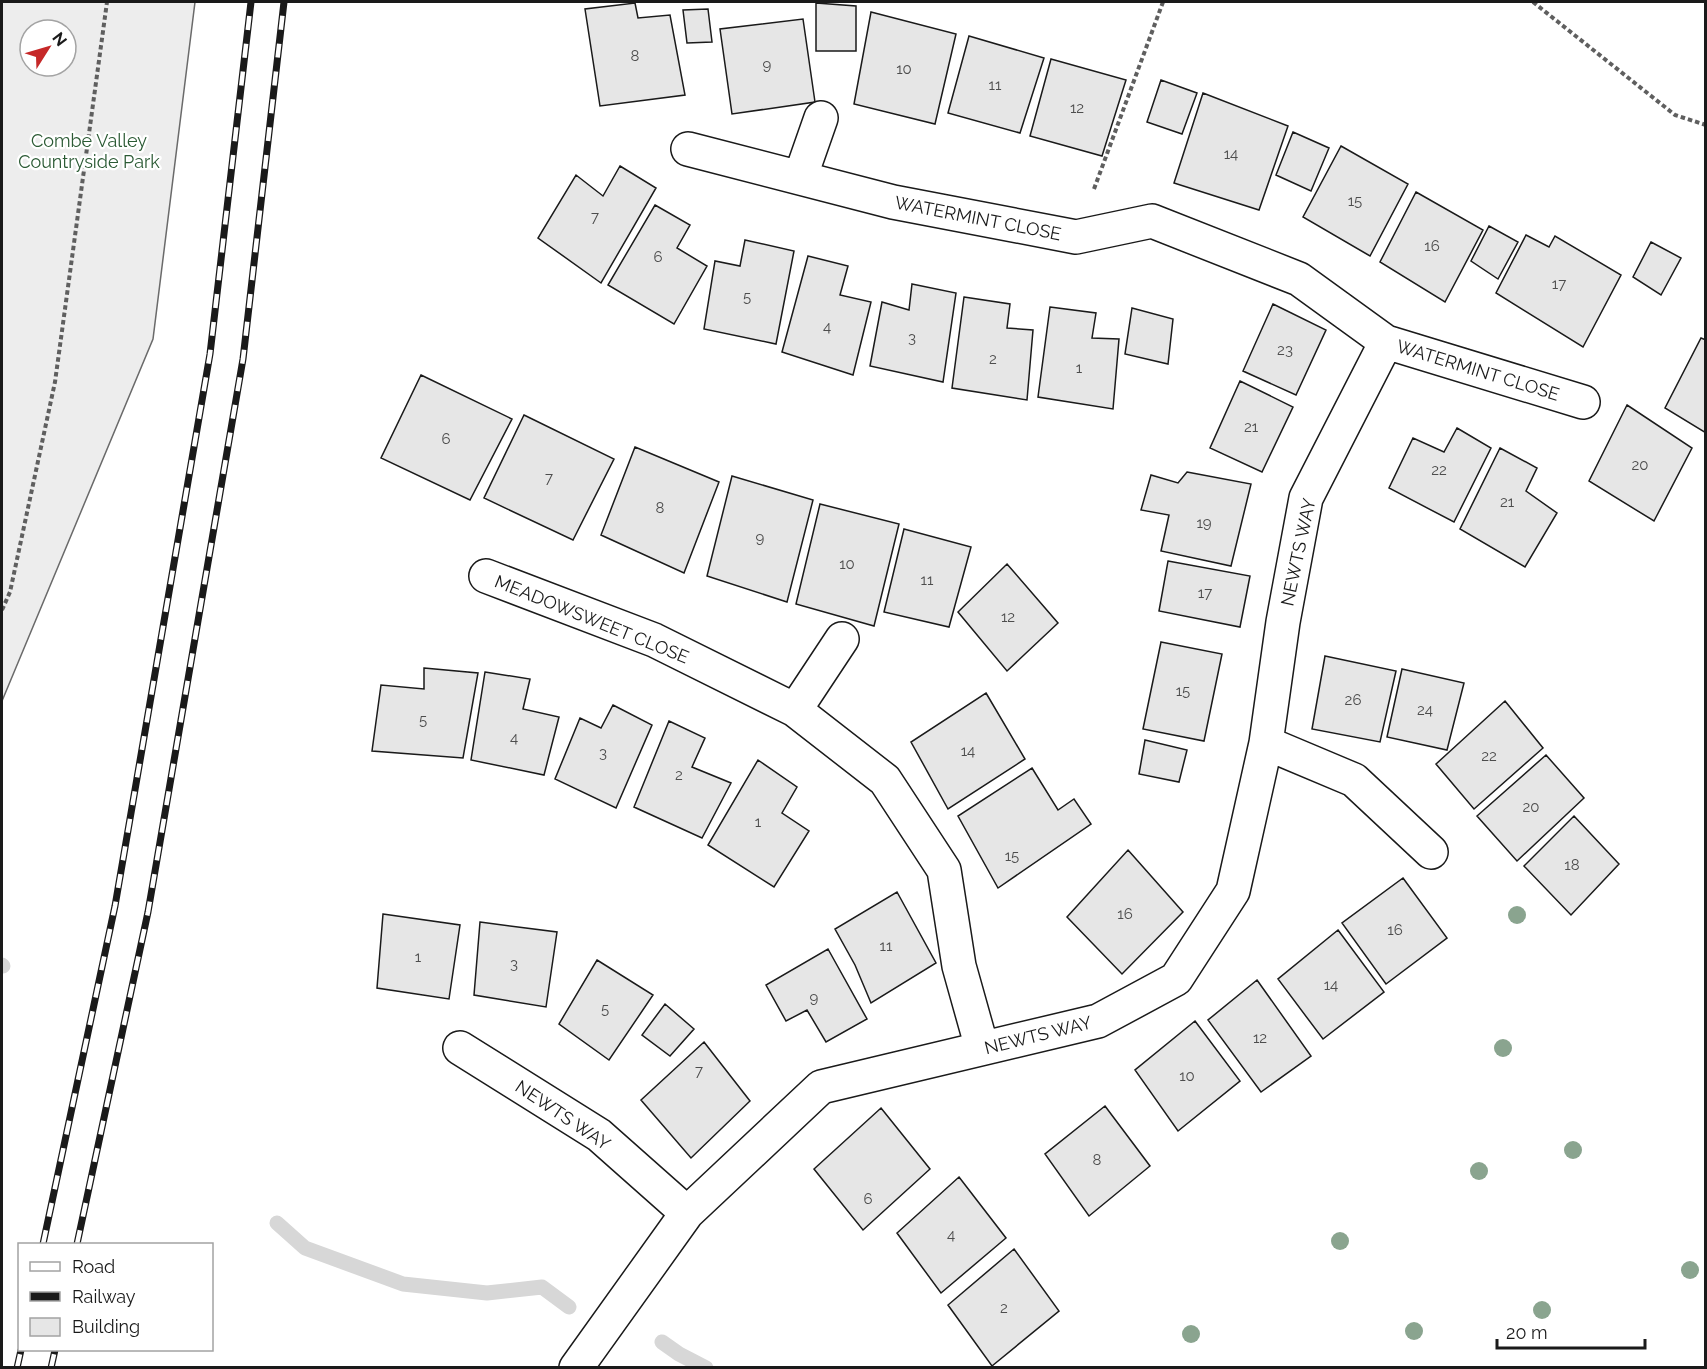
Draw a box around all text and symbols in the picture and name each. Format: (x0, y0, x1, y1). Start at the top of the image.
north arrow (18, 18, 78, 78)
text: N (48, 29, 71, 50)
house number: 8 (631, 47, 640, 65)
house number: 9 (763, 56, 772, 74)
house number: 10 (896, 60, 912, 78)
house number: 11 (989, 76, 1002, 94)
house number: 12 (1070, 99, 1084, 117)
park label: Combe Valley Countryside Park (18, 130, 160, 172)
house number: 14 (1224, 145, 1238, 163)
street label: WATERMINT CLOSE (893, 192, 1063, 244)
house number: 15 (1348, 192, 1362, 210)
house number: 7 (591, 208, 599, 226)
house number: 16 (1424, 237, 1440, 255)
house number: 6 (653, 248, 663, 266)
house number: 17 (1552, 275, 1566, 293)
house number: 5 (743, 288, 751, 306)
house number: 4 (823, 318, 831, 336)
house number: 3 (908, 329, 916, 347)
street label: WATERMINT CLOSE (1394, 335, 1562, 405)
house number: 23 (1277, 341, 1293, 359)
house number: 2 (989, 350, 997, 368)
house number: 1 (1076, 359, 1083, 377)
house number: 21 (1244, 418, 1259, 436)
house number: 6 (441, 430, 451, 448)
house number: 20 (1632, 456, 1649, 474)
house number: 22 (1431, 461, 1447, 479)
house number: 7 (545, 469, 553, 487)
house number: 21 (1500, 493, 1515, 511)
street label: NEWTS WAY (1276, 496, 1320, 608)
house number: 8 (656, 499, 665, 517)
house number: 19 (1196, 514, 1212, 532)
house number: 9 (756, 529, 765, 547)
house number: 10 (839, 555, 855, 573)
street label: MEADOWSWEET CLOSE (492, 570, 692, 668)
house number: 11 (921, 571, 934, 589)
house number: 17 (1198, 584, 1212, 602)
house number: 12 (1001, 608, 1015, 626)
house number: 15 (1176, 682, 1190, 700)
house number: 26 (1345, 691, 1361, 709)
house number: 24 (1417, 701, 1433, 719)
house number: 5 (419, 711, 427, 729)
house number: 4 (510, 729, 518, 747)
house number: 14 (961, 742, 975, 760)
house number: 3 (599, 744, 607, 762)
house number: 22 (1481, 747, 1497, 765)
house number: 2 (675, 766, 683, 784)
house number: 20 (1523, 798, 1540, 816)
house number: 1 (755, 813, 762, 831)
house number: 15 (1005, 847, 1019, 865)
house number: 18 (1564, 856, 1580, 874)
house number: 16 (1117, 905, 1133, 923)
house number: 16 (1387, 921, 1403, 939)
house number: 11 (880, 937, 893, 955)
house number: 1 (415, 948, 422, 966)
house number: 3 (510, 955, 518, 973)
house number: 14 (1324, 976, 1338, 994)
house number: 9 (810, 989, 819, 1007)
house number: 5 (601, 1000, 609, 1018)
street label: NEWTS WAY (982, 1011, 1094, 1058)
house number: 12 (1253, 1029, 1267, 1047)
house number: 7 (695, 1062, 703, 1080)
house number: 10 (1179, 1067, 1195, 1085)
street label: NEWTS WAY (512, 1076, 615, 1155)
house number: 8 (1093, 1151, 1102, 1169)
house number: 6 (863, 1190, 873, 1208)
house number: 4 (947, 1226, 955, 1244)
legend (18, 1243, 213, 1351)
text: Road (72, 1256, 115, 1277)
text: Railway (72, 1286, 136, 1307)
house number: 2 (1000, 1299, 1008, 1317)
scale bar (1497, 1312, 1646, 1350)
text: Building (72, 1316, 140, 1337)
text: 20 m (1506, 1322, 1548, 1343)

